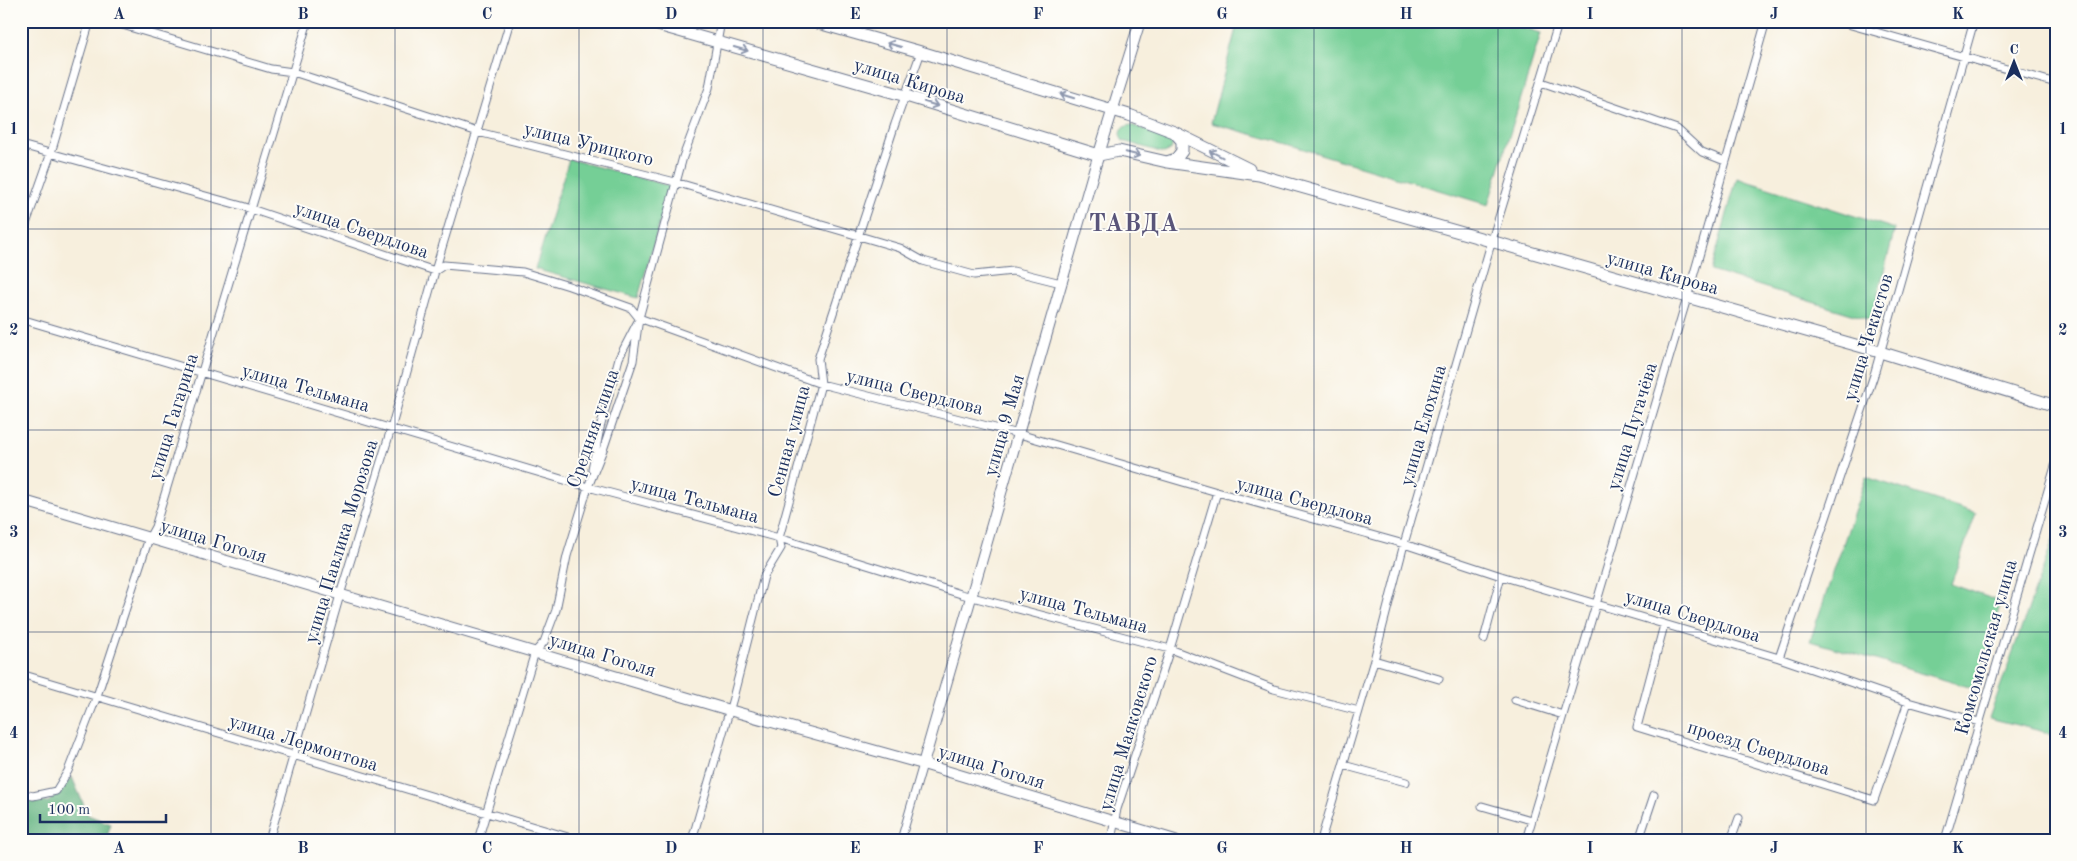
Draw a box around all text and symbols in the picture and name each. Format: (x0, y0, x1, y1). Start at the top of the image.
text: A (113, 7, 125, 23)
text: B (297, 7, 309, 23)
text: C (482, 7, 492, 23)
text: D (665, 7, 677, 23)
text: E (849, 7, 861, 23)
text: F (1033, 7, 1044, 23)
text: G (1216, 7, 1228, 23)
text: H (1399, 7, 1413, 23)
text: I (1586, 7, 1594, 23)
text: J (1770, 7, 1779, 23)
text: K (1952, 7, 1964, 23)
north arrow (1990, 38, 2040, 88)
one-way arrow (887, 39, 903, 49)
text: С (2009, 43, 2019, 57)
one-way arrow (733, 45, 749, 54)
street label: улица Кирова (851, 56, 968, 109)
one-way arrow (1059, 90, 1075, 100)
one-way arrow (922, 99, 938, 109)
street label: улица Урицкого (522, 120, 655, 171)
text: 1 (9, 122, 19, 138)
text: 1 (2058, 122, 2068, 138)
one-way arrow (1209, 149, 1224, 158)
one-way arrow (1125, 150, 1141, 159)
street label: улица Свердлова (292, 199, 431, 263)
district label: ТАВДА (1089, 213, 1179, 237)
street label: улица Кирова (1604, 249, 1721, 300)
street label: улица Чекистов (1841, 272, 1898, 404)
text: 2 (9, 323, 19, 339)
text: 2 (2058, 323, 2068, 339)
street label: улица Гагарина (146, 350, 203, 482)
street label: улица Пугачёва (1605, 360, 1662, 493)
street label: улица Тельмана (239, 362, 372, 417)
street label: улица Елохина (1398, 362, 1451, 489)
street label: Средняя улица (565, 366, 624, 491)
street label: улица Свердлова (844, 367, 986, 420)
street label: улица 9 Мая (982, 372, 1029, 479)
street label: Сенная улица (766, 383, 815, 500)
street label: улица Павлика Морозова (302, 437, 383, 646)
street label: улица Тельмана (628, 475, 761, 528)
street label: улица Свердлова (1234, 475, 1375, 530)
street label: улица Гоголя (158, 517, 269, 568)
text: 3 (9, 525, 19, 541)
text: 3 (2058, 525, 2068, 541)
street label: Комсомольская улица (1953, 557, 2022, 738)
street label: улица Тельмана (1017, 585, 1150, 638)
street label: улица Свердлова (1622, 588, 1763, 647)
street label: улица Гоголя (547, 631, 658, 682)
street label: улица Маяковского (1097, 654, 1162, 814)
street label: улица Лермонтова (226, 713, 381, 776)
street label: проезд Свердлова (1685, 719, 1832, 780)
text: 4 (9, 726, 19, 742)
text: 4 (2058, 726, 2068, 742)
street label: улица Гоголя (936, 743, 1047, 794)
scale bar (40, 791, 166, 823)
text: 100 m (48, 803, 90, 818)
text: A (113, 841, 125, 857)
text: B (297, 841, 309, 857)
text: C (482, 841, 492, 857)
text: D (665, 841, 677, 857)
text: E (849, 841, 861, 857)
text: F (1033, 841, 1044, 857)
text: G (1216, 841, 1228, 857)
text: H (1399, 841, 1413, 857)
text: I (1586, 841, 1594, 857)
text: J (1770, 841, 1779, 857)
text: K (1952, 841, 1964, 857)

